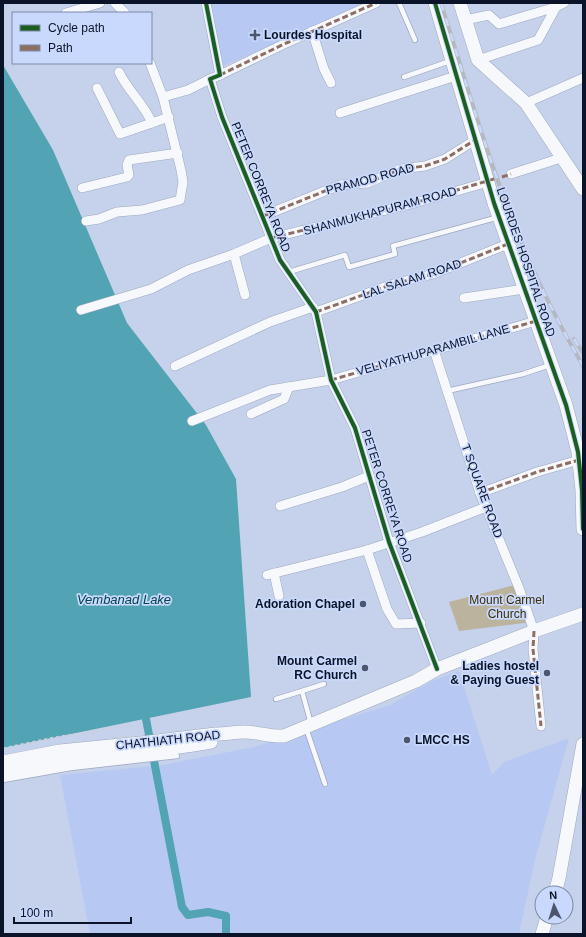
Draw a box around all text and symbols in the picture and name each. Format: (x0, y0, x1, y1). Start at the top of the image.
legend (12, 12, 152, 64)
text: Cycle path (48, 21, 105, 35)
place label: Lourdes Hospital (264, 28, 362, 42)
marker: Lourdes Hospital (249, 29, 261, 41)
text: Path (48, 41, 73, 55)
street label: PETER CORREYA ROAD (228, 120, 294, 254)
street label: PRAMOD ROAD (324, 160, 416, 197)
street label: SHANMUKHAPURAM ROAD (302, 184, 458, 238)
street label: LOURDES HOSPITAL ROAD (494, 185, 558, 339)
street label: LAL SALAM ROAD (361, 256, 463, 302)
street label: VELIYATHUPARAMBIL LANE (355, 321, 511, 379)
street label: PETER CORREYA ROAD (359, 428, 415, 565)
street label: T SQUARE ROAD (458, 442, 506, 540)
water label: Vembanad Lake (77, 592, 171, 607)
park label: Mount Carmel Church (469, 593, 545, 621)
place label: Adoration Chapel (255, 597, 355, 611)
marker: Adoration Chapel (358, 599, 368, 609)
place label: Mount Carmel RC Church (277, 654, 357, 682)
place label: Ladies hostel & Paying Guest (450, 659, 539, 687)
marker: Mount Carmel RC Church (360, 663, 370, 673)
marker: Ladies hostel & Paying Guest (542, 668, 552, 678)
street label: CHATHIATH ROAD (115, 728, 221, 752)
place label: LMCC HS (415, 733, 470, 747)
marker: LMCC HS (402, 735, 412, 745)
north arrow (534, 885, 574, 925)
text: N (549, 889, 558, 901)
scale bar (14, 899, 131, 925)
text: 100 m (20, 906, 53, 920)

